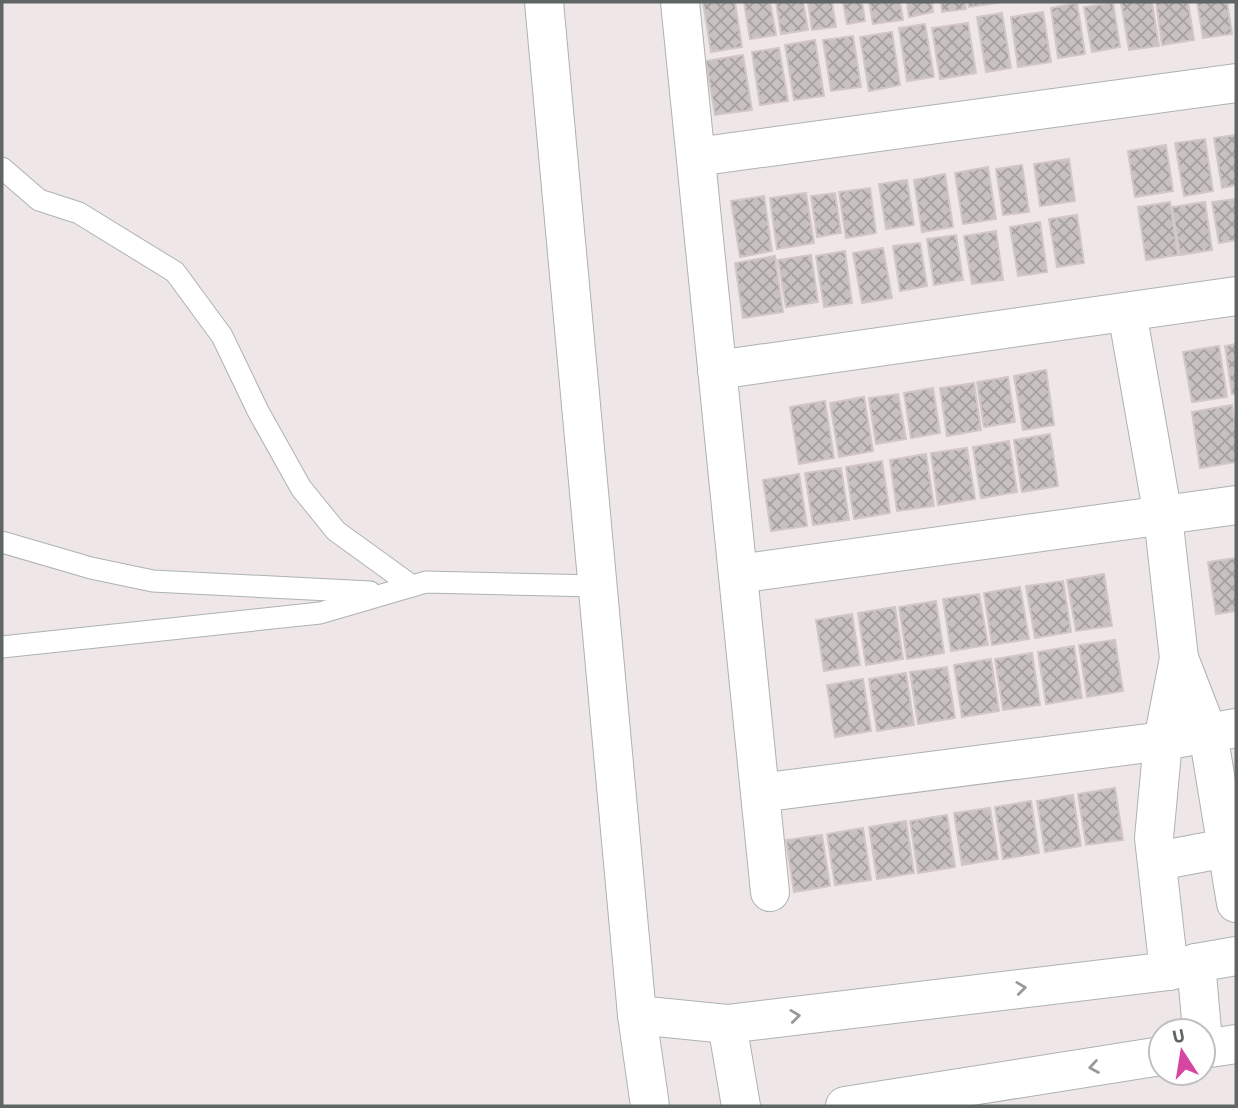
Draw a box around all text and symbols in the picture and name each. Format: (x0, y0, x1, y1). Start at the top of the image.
one-way arrow (1015, 981, 1027, 996)
one-way arrow (789, 1008, 801, 1023)
north arrow (1147, 1017, 1217, 1087)
text: U (1170, 1022, 1188, 1051)
one-way arrow (1088, 1059, 1100, 1074)

